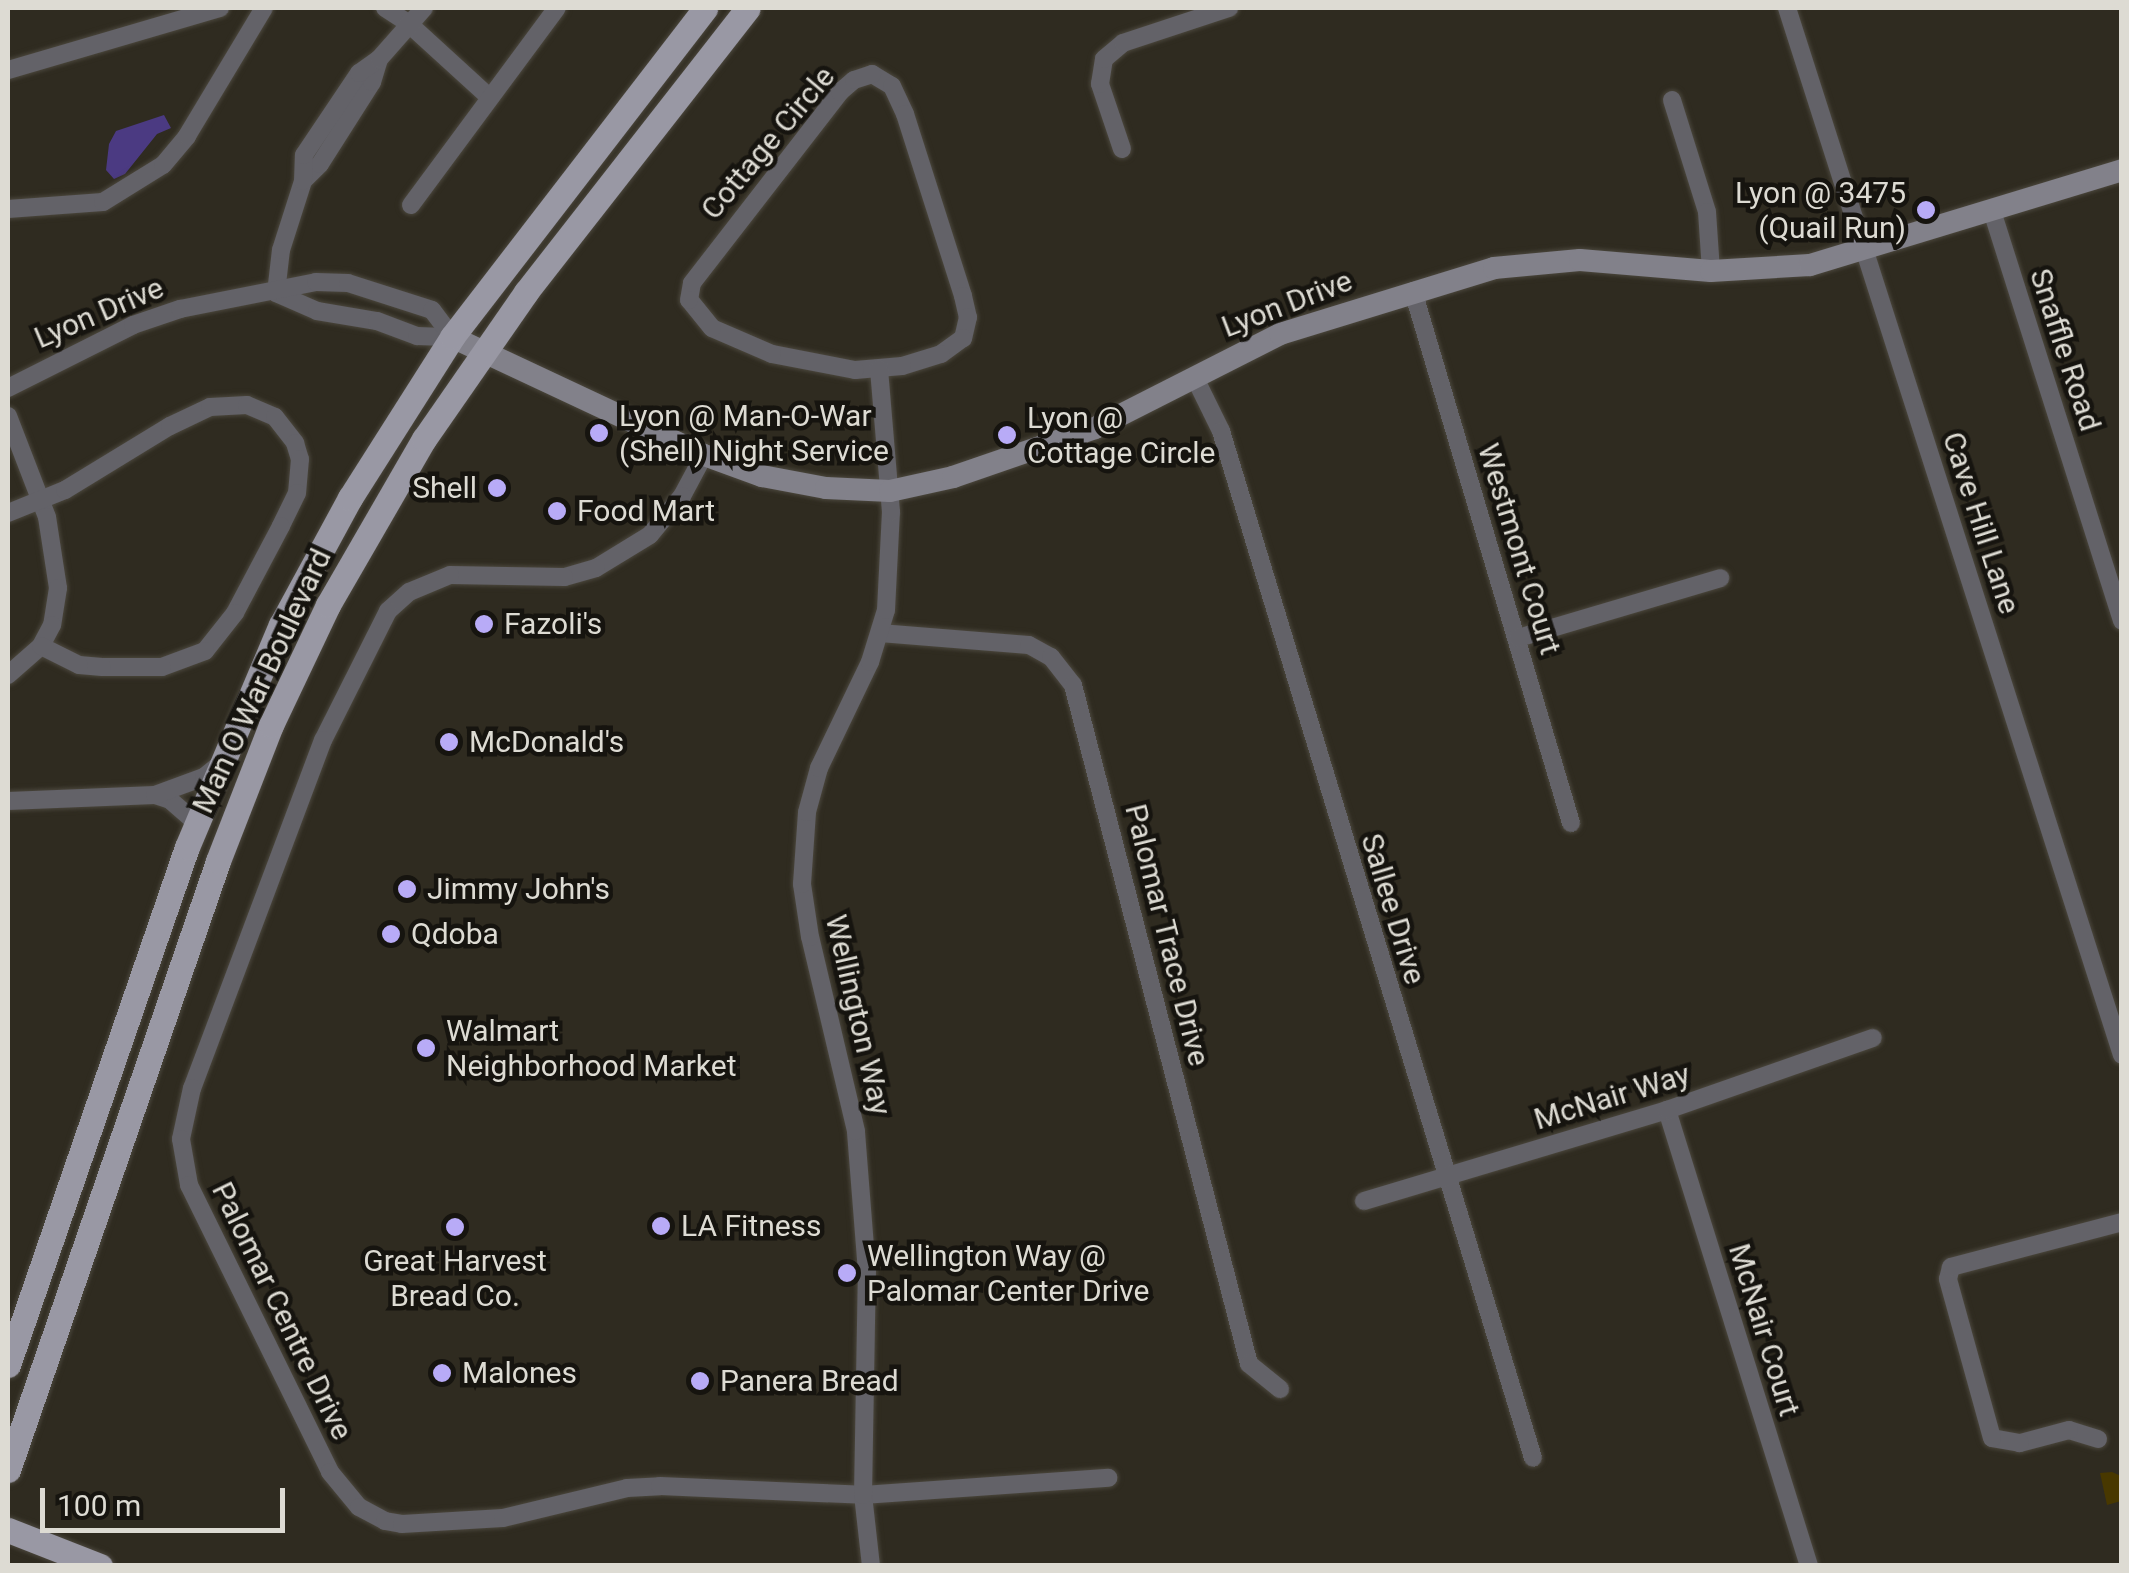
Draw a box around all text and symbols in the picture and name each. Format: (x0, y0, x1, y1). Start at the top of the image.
street label: Cottage Circle (694, 59, 842, 227)
place label: Lyon @ 3475 (Quail Run) (1735, 175, 1906, 246)
marker: Lyon @ 3475 (Quail Run) (1915, 199, 1937, 221)
street label: Lyon Drive (1217, 263, 1357, 345)
street label: Snaffle Road (2022, 264, 2108, 436)
street label: Lyon Drive (29, 270, 169, 356)
place label: Lyon @ Man-O-War (Shell) Night Service (619, 398, 889, 468)
place label: Lyon @ Cottage Circle (1027, 400, 1215, 470)
marker: Lyon @ Man-O-War (Shell) Night Service (588, 422, 610, 444)
marker: Lyon @ Cottage Circle (996, 424, 1018, 446)
street label: Cave Hill Lane (1935, 428, 2027, 618)
street label: Westmont Court (1470, 439, 1568, 659)
place label: Shell (412, 470, 477, 506)
marker: Shell (486, 477, 508, 499)
place label: Food Mart (577, 493, 715, 529)
marker: Food Mart (546, 500, 568, 522)
street label: Man O War Boulevard (185, 543, 339, 819)
place label: Fazoli's (504, 606, 602, 642)
marker: Fazoli's (473, 613, 495, 635)
place label: McDonald's (469, 724, 624, 760)
marker: McDonald's (438, 731, 460, 753)
street label: Palomar Trace Drive (1117, 800, 1217, 1070)
street label: Sallee Drive (1353, 829, 1433, 989)
place label: Jimmy John's (427, 871, 610, 907)
marker: Jimmy John's (396, 878, 418, 900)
street label: Wellington Way (817, 911, 899, 1119)
place label: Qdoba (411, 916, 499, 952)
marker: Qdoba (380, 923, 402, 945)
place label: Walmart Neighborhood Market (446, 1013, 737, 1084)
marker: Walmart Neighborhood Market (415, 1037, 437, 1059)
street label: McNair Way (1530, 1056, 1694, 1138)
street label: Palomar Centre Drive (204, 1176, 360, 1446)
place label: LA Fitness (681, 1208, 822, 1244)
marker: LA Fitness (650, 1215, 672, 1237)
marker: Great Harvest Bread Co. (444, 1216, 466, 1238)
place label: Wellington Way @ Palomar Center Drive (867, 1238, 1149, 1308)
street label: McNair Court (1721, 1239, 1807, 1421)
place label: Great Harvest Bread Co. (363, 1243, 547, 1314)
marker: Wellington Way @ Palomar Center Drive (836, 1262, 858, 1284)
place label: Malones (462, 1355, 577, 1391)
marker: Malones (431, 1362, 453, 1384)
place label: Panera Bread (720, 1363, 899, 1399)
marker: Panera Bread (689, 1370, 711, 1392)
scale bar (45, 1468, 290, 1530)
text: 100 m (57, 1488, 141, 1523)

